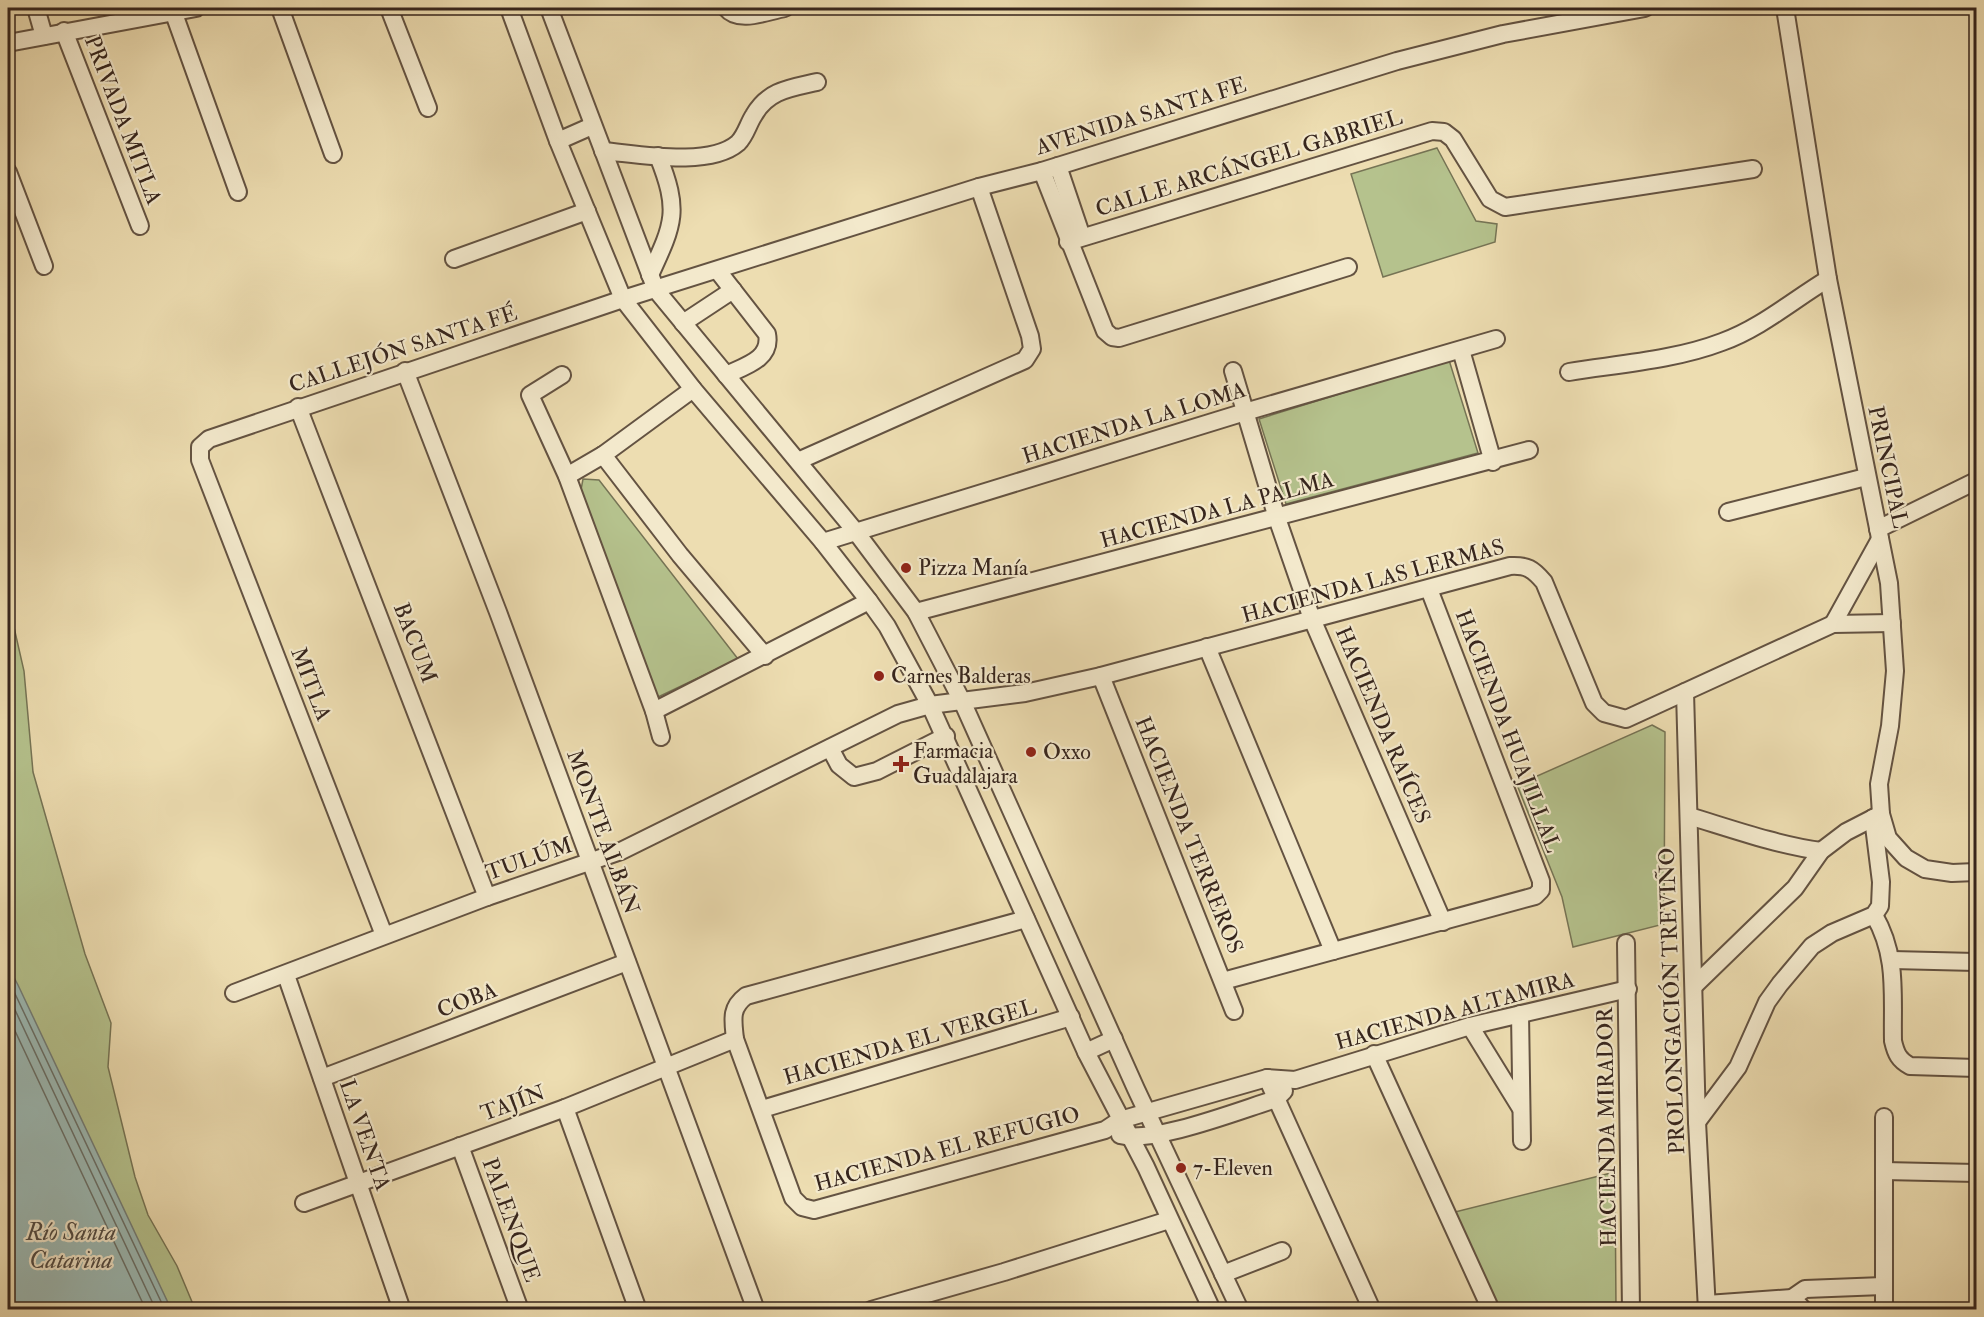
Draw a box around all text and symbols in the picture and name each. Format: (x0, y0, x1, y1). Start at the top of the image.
street label: PRIVADA MITLA (78, 31, 168, 209)
street label: AVENIDA SANTA FE (1031, 71, 1250, 162)
street label: CALLE ARCÁNGEL GABRIEL (1092, 103, 1406, 223)
street label: CALLEJÓN SANTA FÉ (285, 298, 521, 399)
street label: HACIENDA LA LOMA (1019, 376, 1249, 470)
street label: PRINCIPAL (1861, 403, 1915, 531)
street label: HACIENDA LA PALMA (1097, 465, 1337, 555)
street label: HACIENDA LAS LERMAS (1239, 532, 1507, 630)
place label: Pizza Manía (918, 554, 1029, 582)
marker: Pizza Manía (899, 561, 913, 575)
street label: BACUM (387, 599, 443, 687)
street label: HACIENDA HUAJILLAL (1449, 606, 1567, 856)
street label: HACIENDA RAÍCES (1329, 622, 1437, 828)
street label: MITLA (284, 643, 338, 725)
place label: Carnes Balderas (891, 662, 1031, 690)
marker: Carnes Balderas (872, 669, 886, 683)
street label: HACIENDA TERREROS (1129, 712, 1249, 958)
place label: Farmacia Guadalajara (913, 737, 1019, 790)
place label: Oxxo (1043, 738, 1091, 766)
marker: Oxxo (1024, 745, 1038, 759)
street label: MONTE ALBÁN (560, 746, 646, 918)
marker: Farmacia Guadalajara (894, 757, 908, 771)
street label: TULÚM (481, 830, 576, 887)
street label: PROLONGACIÓN TREVIÑO (1652, 847, 1691, 1155)
street label: HACIENDA ALTAMIRA (1332, 966, 1578, 1056)
street label: COBA (433, 976, 501, 1024)
street label: HACIENDA EL VERGEL (780, 992, 1040, 1092)
street label: HACIENDA MIRADOR (1591, 1006, 1623, 1247)
street label: LA VENTA (333, 1076, 397, 1194)
street label: TAJÍN (477, 1078, 549, 1128)
street label: HACIENDA EL REFUGIO (811, 1100, 1083, 1198)
street label: PALENQUE (476, 1154, 546, 1286)
place label: 7-Eleven (1193, 1154, 1273, 1182)
marker: 7-Eleven (1174, 1161, 1188, 1175)
water label: Río Santa Catarina (25, 1217, 116, 1276)

